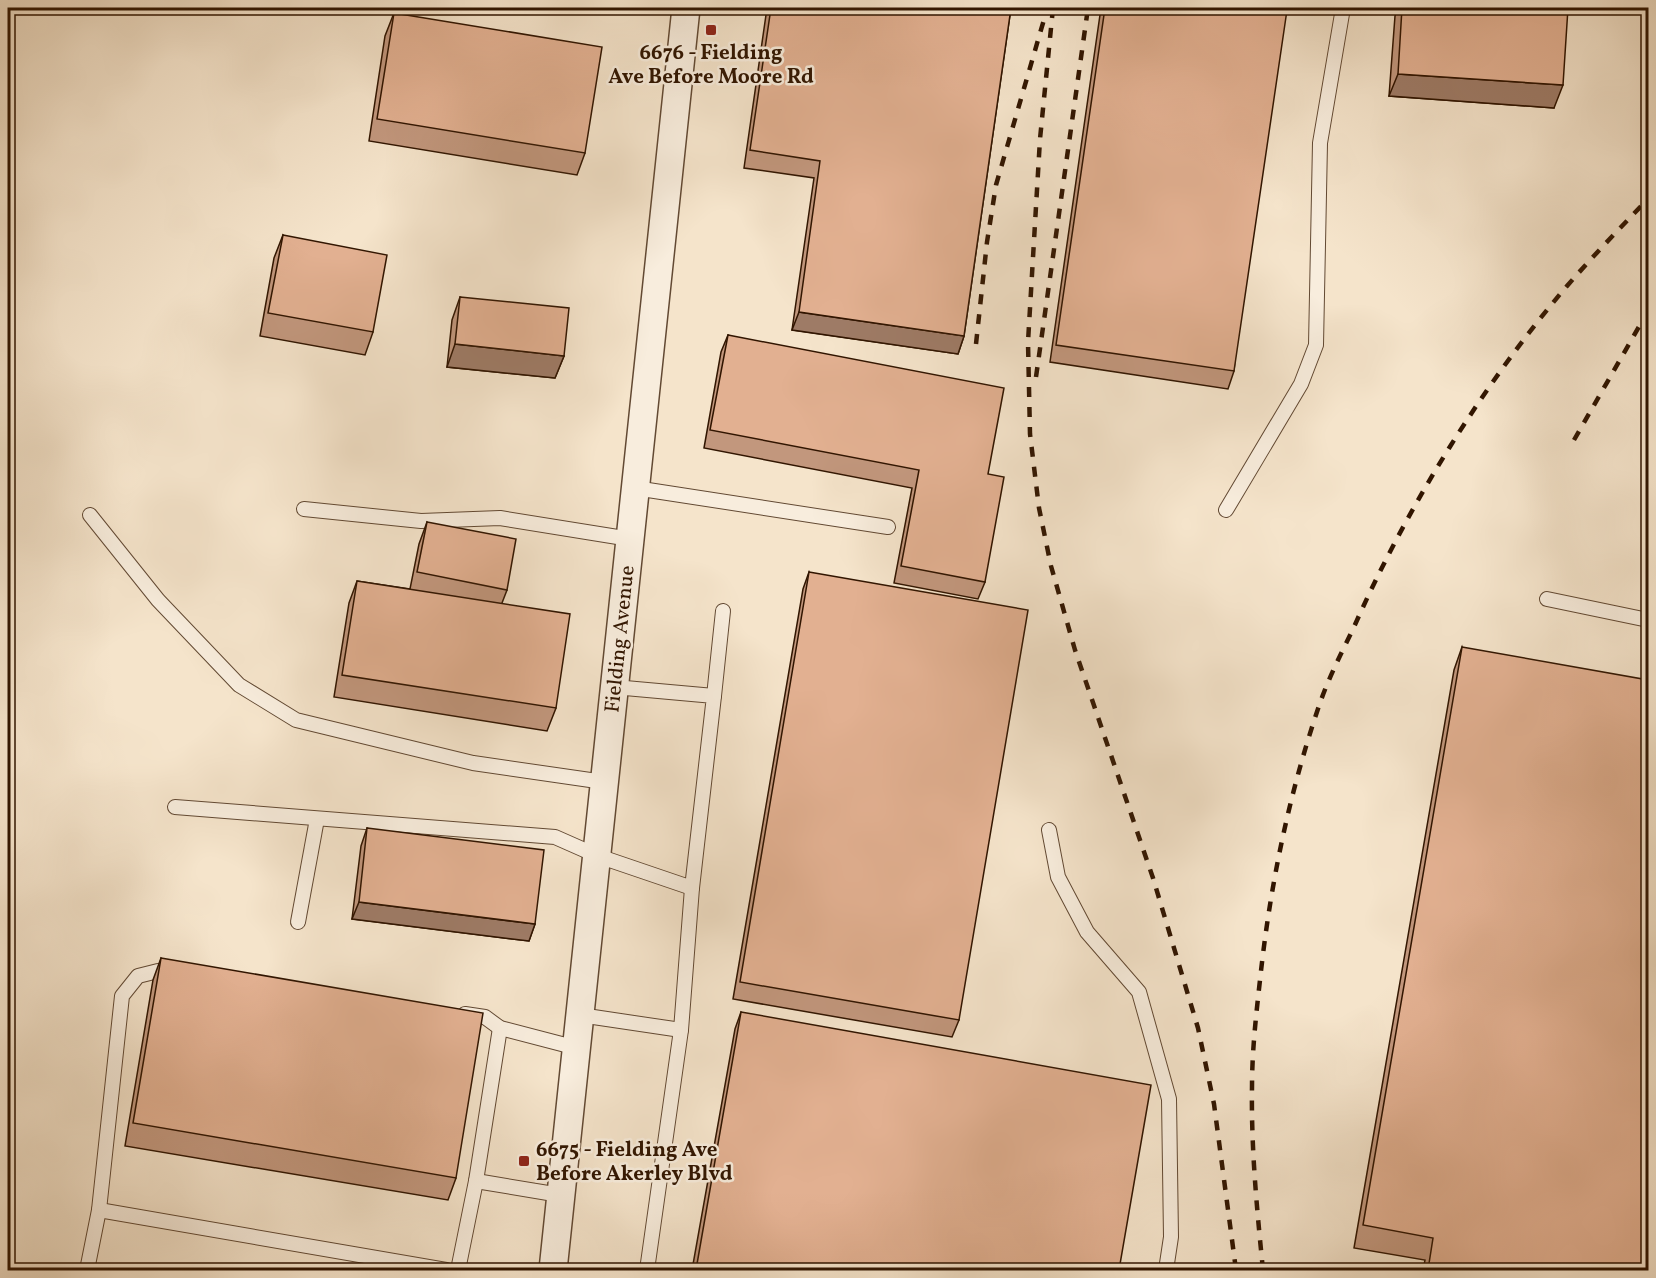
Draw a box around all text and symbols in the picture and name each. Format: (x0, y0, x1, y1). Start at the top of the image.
marker: 6676 - Fielding Ave Before Moore Rd (704, 23, 718, 37)
place label: 6676 - Fielding Ave Before Moore Rd (608, 39, 814, 92)
street label: Fielding Avenue (598, 564, 643, 714)
place label: 6675 - Fielding Ave Before Akerley Blvd (536, 1136, 733, 1189)
marker: 6675 - Fielding Ave Before Akerley Blvd (517, 1154, 531, 1168)

